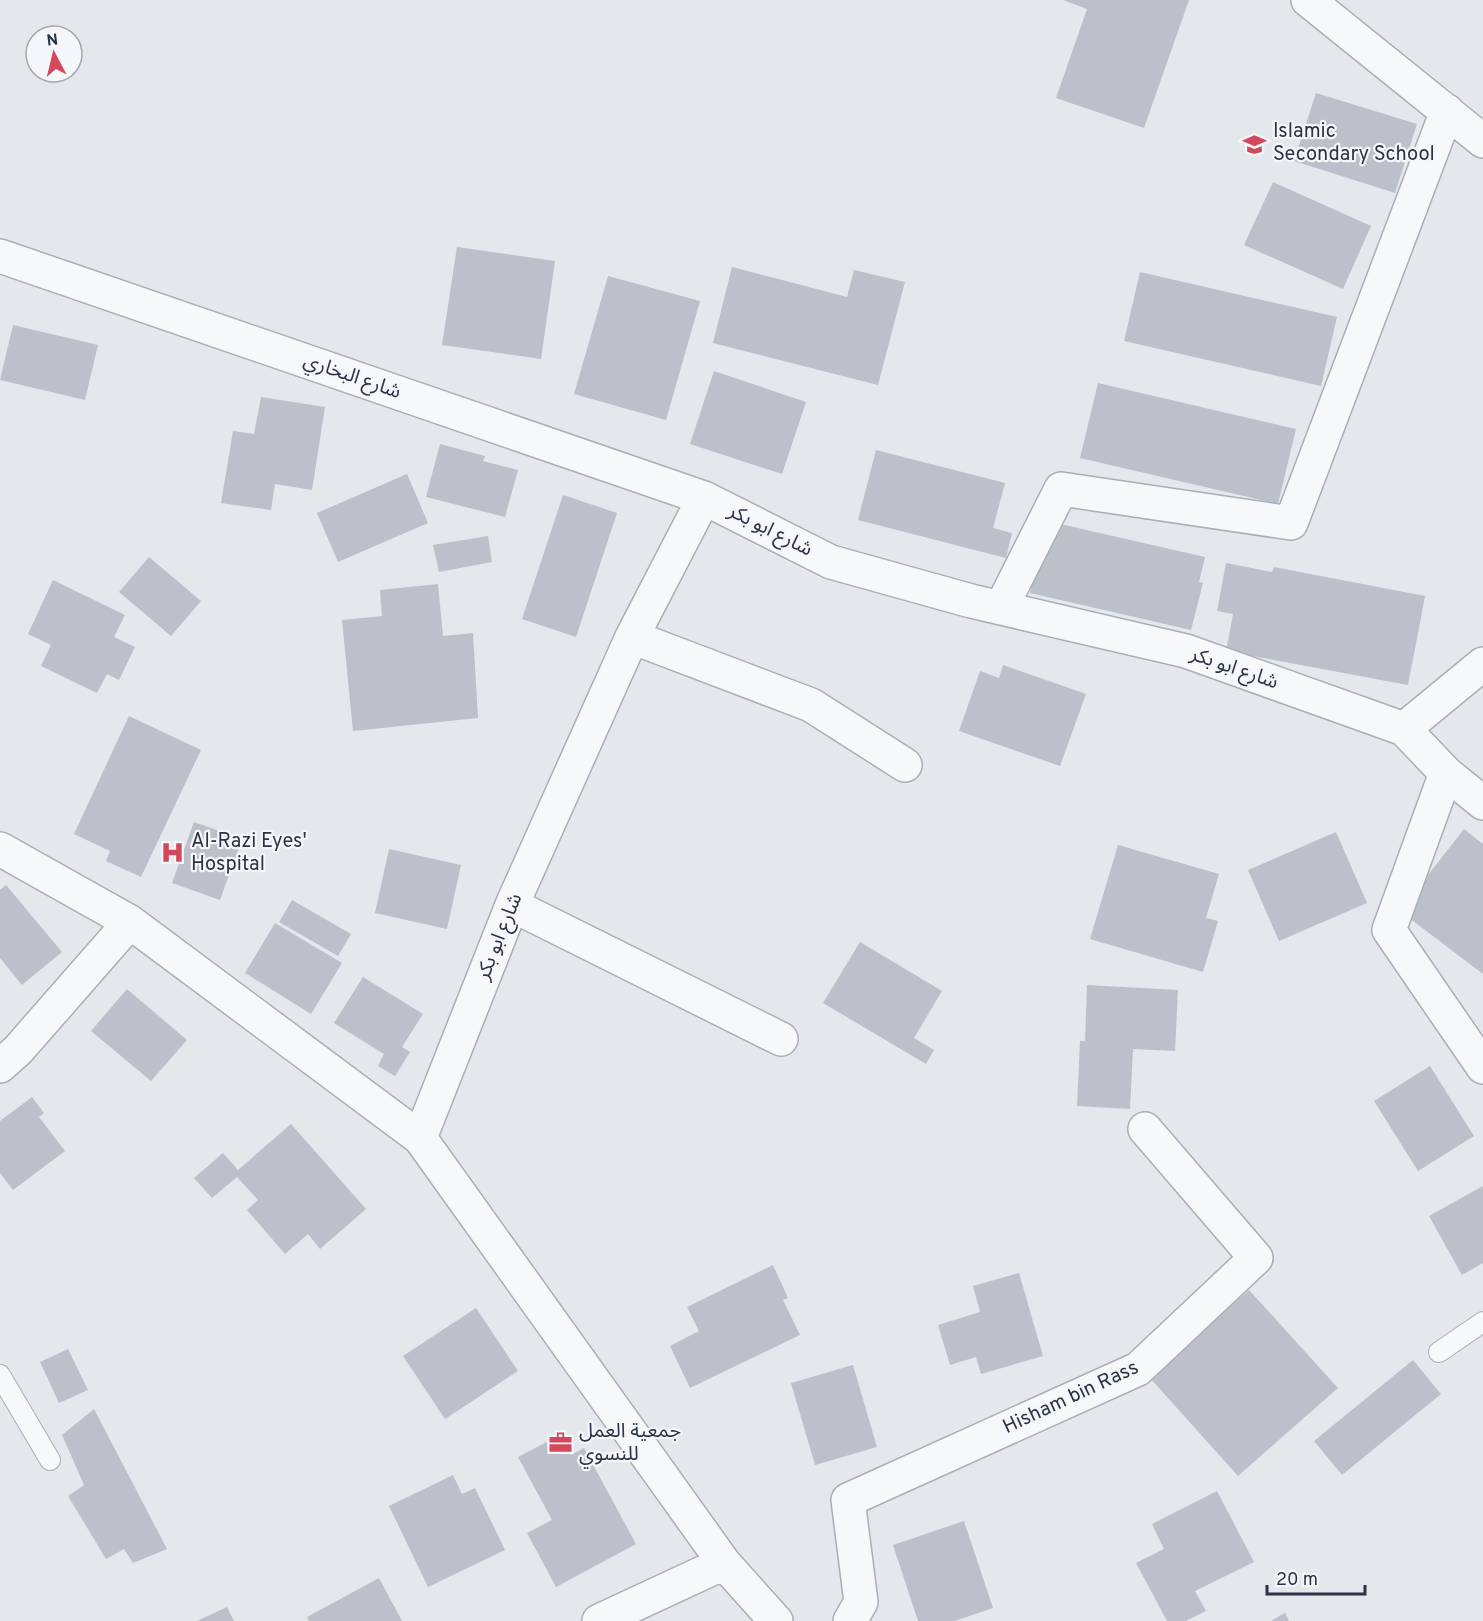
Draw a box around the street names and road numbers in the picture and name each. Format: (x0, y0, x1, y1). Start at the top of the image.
street label: شارع البخاري (300, 348, 404, 406)
street label: شارع ابو بكر (722, 498, 817, 563)
street label: شارع ابو بكر (1186, 642, 1281, 696)
street label: شارع ابو بكر (470, 890, 529, 985)
street label: Hisham bin Rass (999, 1355, 1143, 1441)

